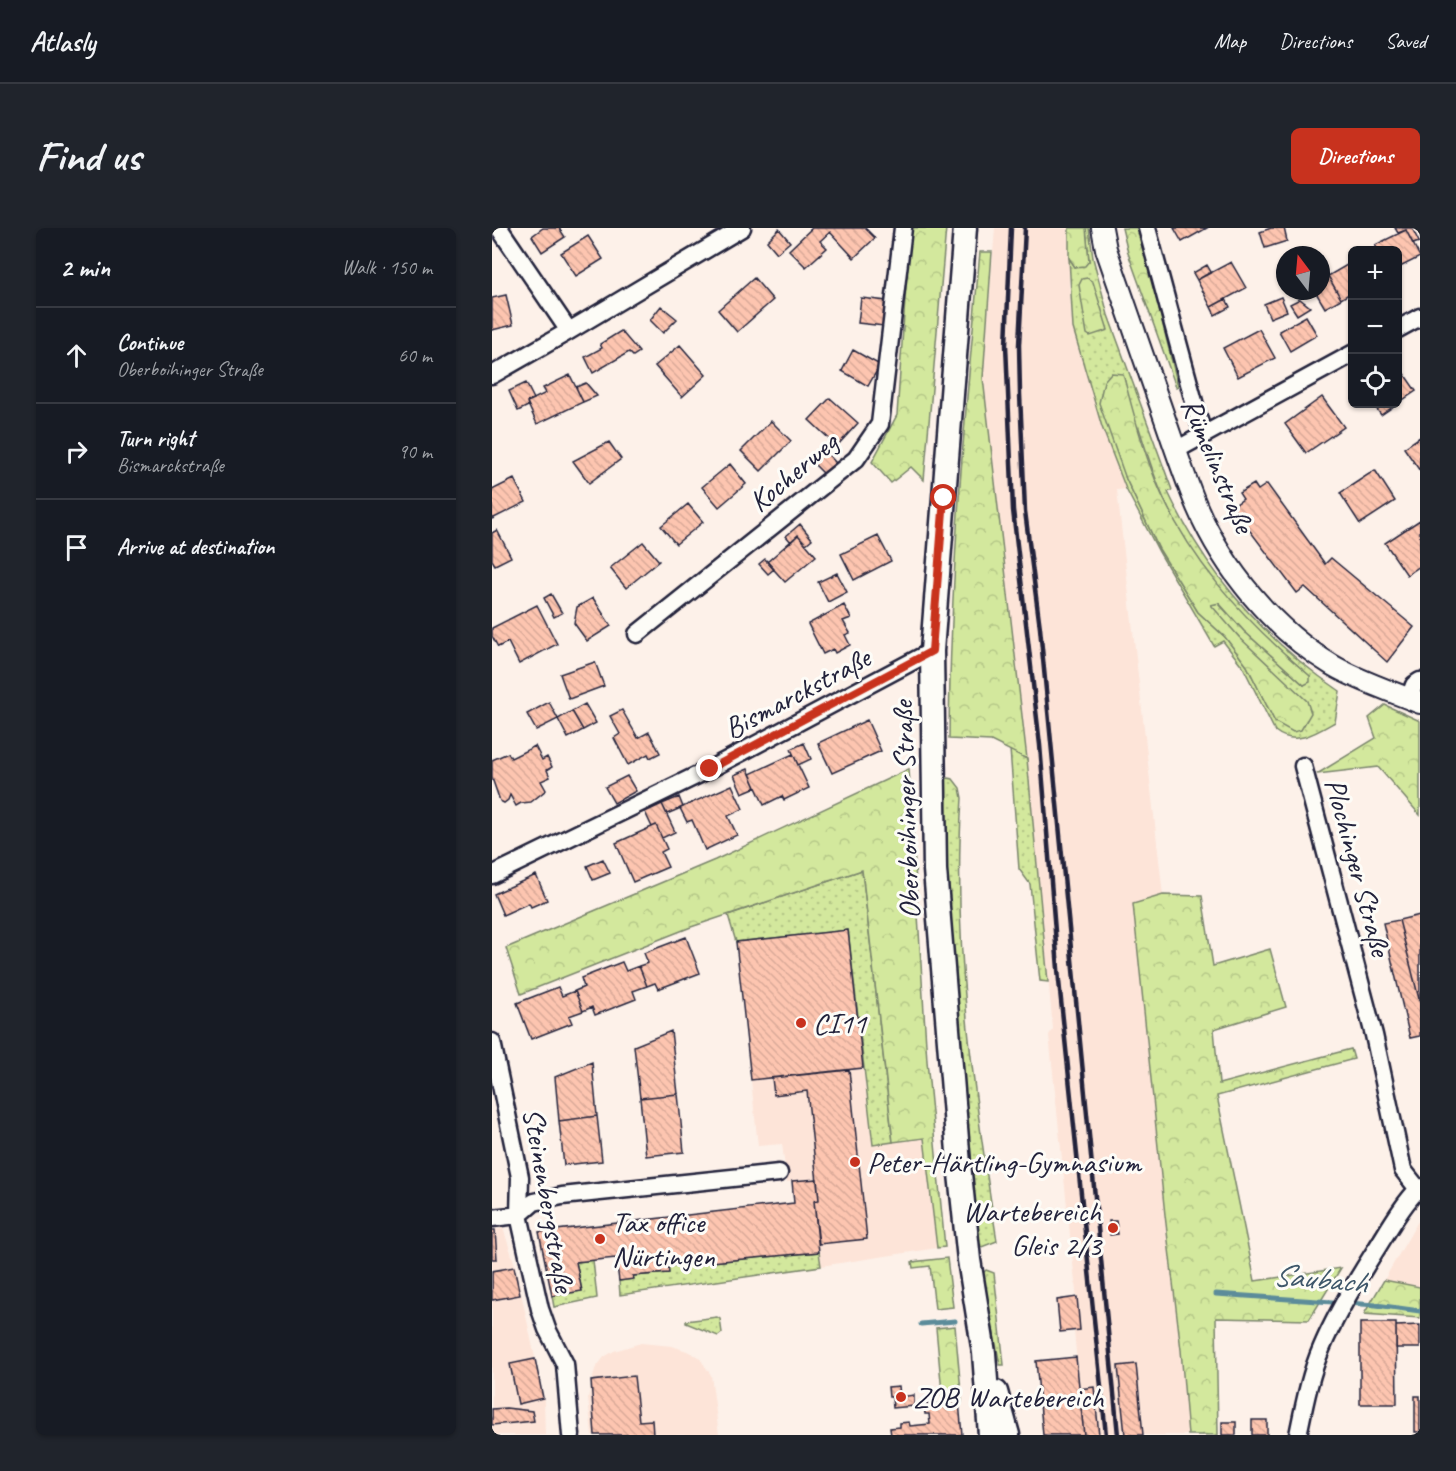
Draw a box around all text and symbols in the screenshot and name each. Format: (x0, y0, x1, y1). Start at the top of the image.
text: Atlasly (30, 24, 95, 59)
text: Map (1214, 28, 1246, 54)
text: Directions (1279, 28, 1352, 54)
text: Saved (1385, 28, 1426, 54)
button: Directions (1291, 128, 1420, 184)
text: Find us (36, 130, 141, 183)
north arrow (1276, 246, 1330, 300)
map controls (1348, 246, 1402, 408)
button: + (1348, 246, 1402, 300)
text: 2 min (60, 251, 110, 284)
text: Walk · 150 m (342, 255, 432, 280)
button: − (1348, 300, 1402, 354)
text: Continue (117, 329, 183, 357)
icon: ahead (60, 339, 93, 372)
text: 60 m (398, 343, 432, 368)
button: locate (1348, 354, 1402, 408)
text: Oberboihinger Straße (117, 357, 263, 382)
street label: Rümelinstraße (1173, 392, 1264, 540)
street label: Kocherweg (741, 422, 847, 520)
text: Turn right (117, 425, 194, 453)
icon: right (60, 435, 93, 468)
text: 90 m (398, 439, 432, 464)
text: Bismarckstraße (117, 453, 224, 478)
route start (930, 484, 956, 510)
icon: arrive (60, 531, 93, 564)
text: Arrive at destination (117, 533, 274, 561)
street label: Bismarckstraße (717, 638, 879, 747)
street label: Oberboihinger Straße (883, 698, 929, 920)
route end (696, 755, 722, 781)
street label: Plochinger Straße (1316, 774, 1401, 962)
place label: CI11 (813, 1004, 868, 1042)
marker: CI11 (794, 1016, 808, 1030)
street label: Steinenbergstraße (514, 1105, 584, 1297)
place label: Peter-Härtling-Gymnasium (867, 1143, 1142, 1181)
marker: Peter-Härtling-Gymnasium (848, 1155, 862, 1169)
place label: Wartebereich Gleis 2/3 (963, 1192, 1103, 1264)
place label: Tax office Nürtingen (612, 1203, 715, 1275)
marker: Wartebereich Gleis 2/3 (1106, 1221, 1120, 1235)
marker: Tax office Nürtingen (593, 1232, 607, 1246)
water label: Saubach (1271, 1254, 1371, 1303)
place label: ZOB Wartebereich (913, 1378, 1104, 1416)
marker: ZOB Wartebereich (894, 1390, 908, 1404)

